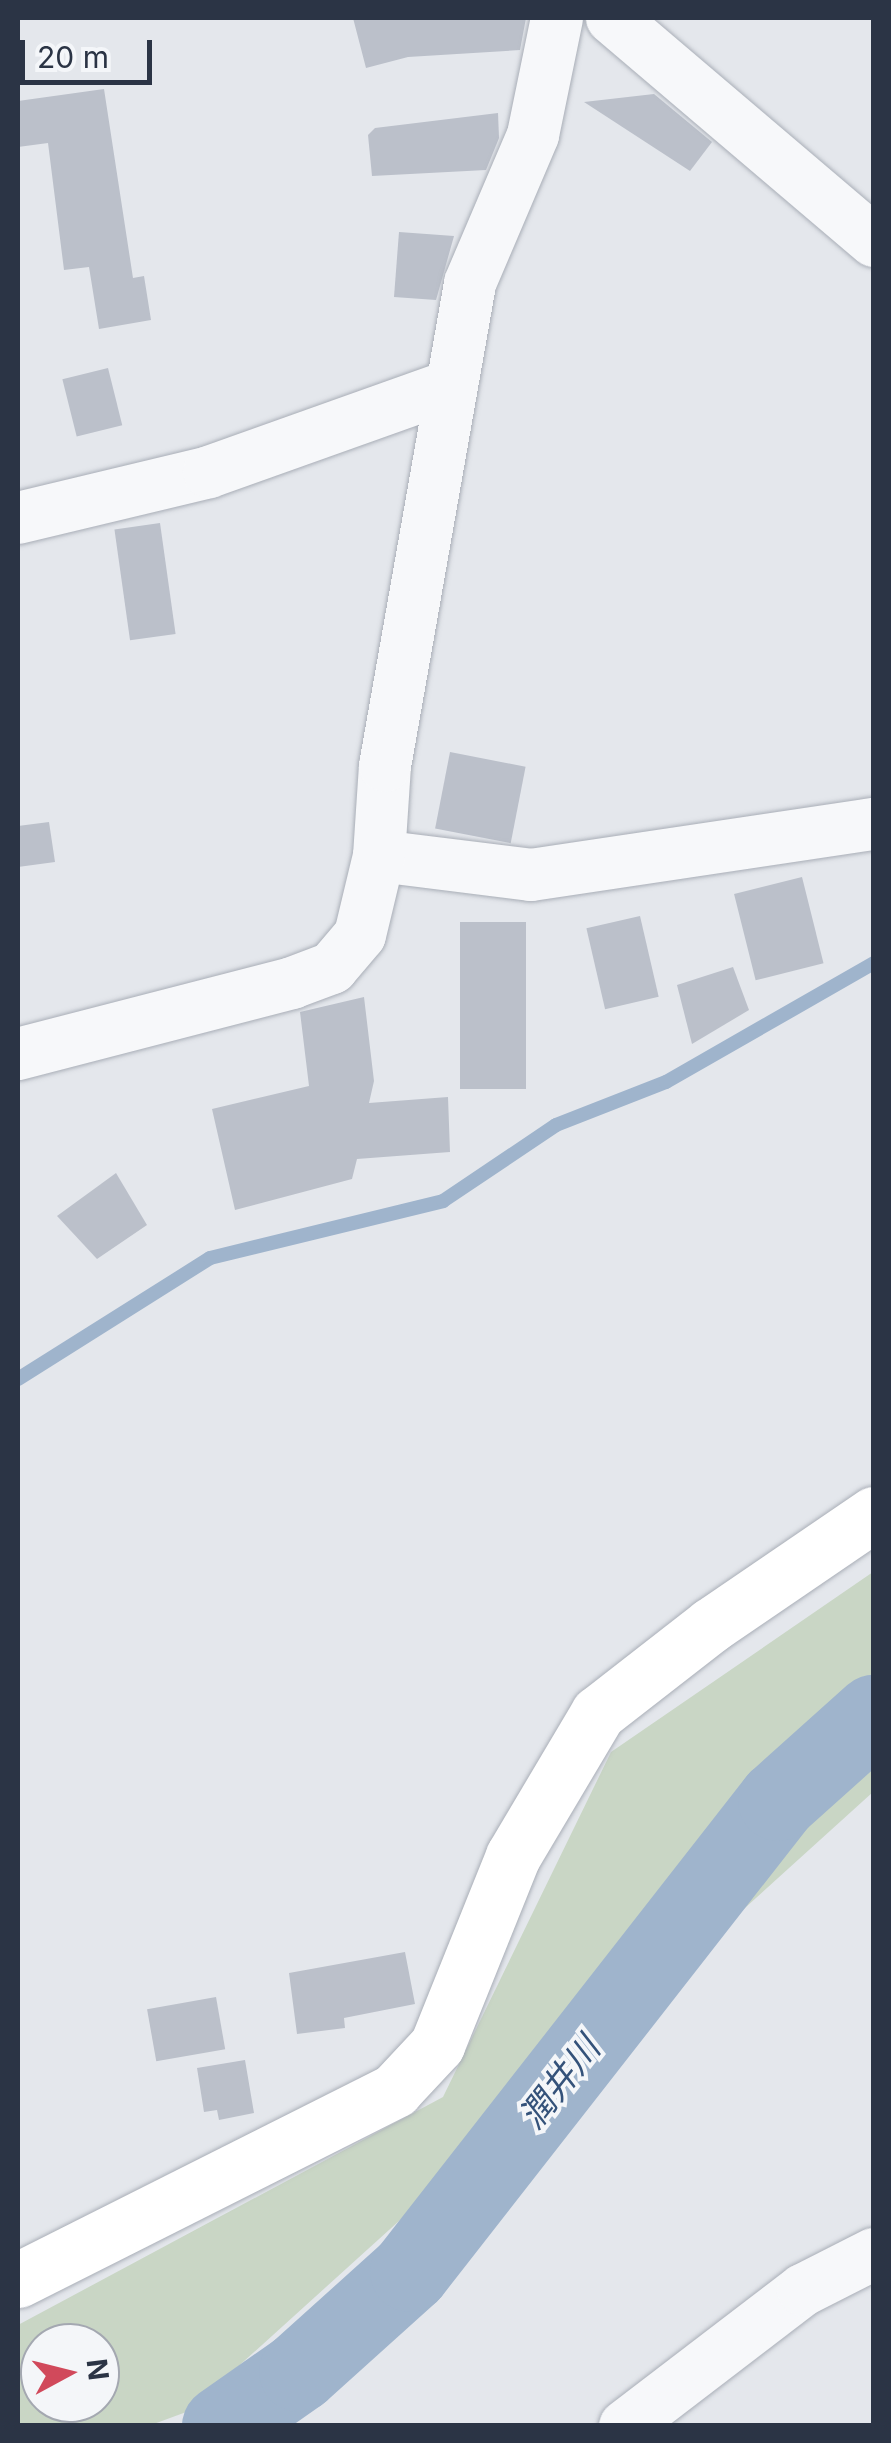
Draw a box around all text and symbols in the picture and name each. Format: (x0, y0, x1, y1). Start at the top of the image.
scale bar (25, 20, 158, 82)
text: 20 m (37, 39, 109, 75)
water label: 潤井川 (510, 2028, 608, 2136)
north arrow (20, 2323, 120, 2423)
text: N (80, 2357, 116, 2382)

